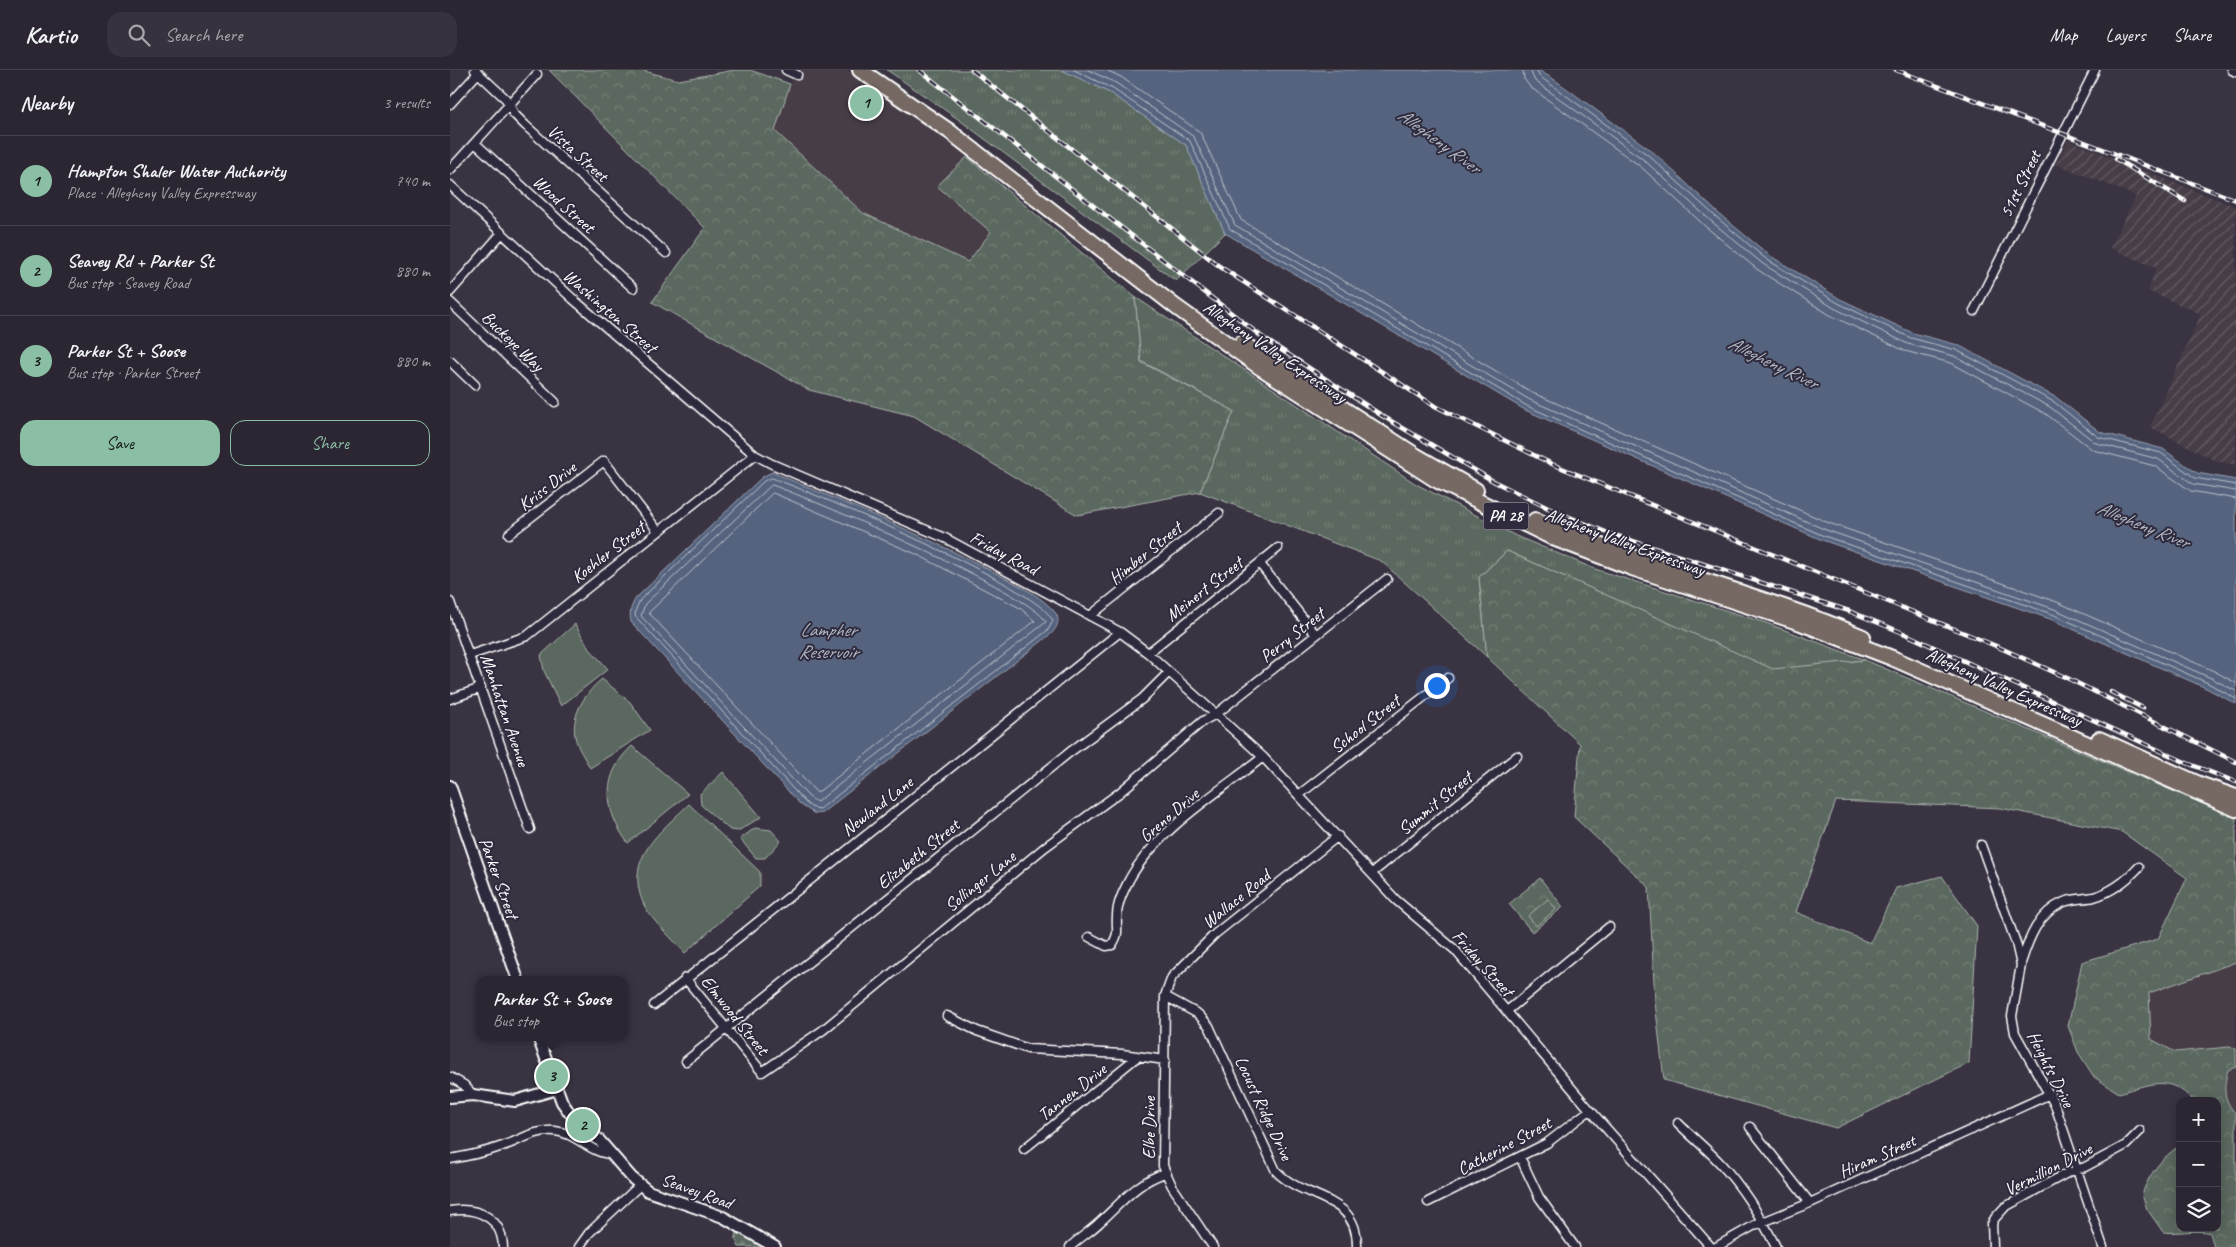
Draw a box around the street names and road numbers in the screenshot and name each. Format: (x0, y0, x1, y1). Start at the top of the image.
street label: Vista Street (543, 120, 615, 188)
street label: 51st Street (1994, 145, 2046, 221)
street label: Wood Street (528, 170, 601, 239)
street label: Washington Street (559, 264, 664, 360)
street label: Allegheny Valley Expressway (1199, 296, 1352, 409)
street label: Buckeye Way (477, 306, 550, 377)
street label: Kriss Drive (514, 456, 581, 515)
road number: PA 28 (1484, 502, 1528, 530)
street label: Allegheny Valley Expressway (1542, 503, 1710, 582)
street label: Koehler Street (567, 515, 652, 588)
street label: Himber Street (1104, 515, 1188, 589)
street label: Friday Road (966, 526, 1044, 581)
street label: Meinert Street (1161, 550, 1249, 626)
street label: Perry Street (1255, 601, 1331, 667)
street label: Allegheny Valley Expressway (1923, 643, 2087, 732)
street label: Manhattan Avenue (475, 651, 535, 770)
street label: School Street (1326, 688, 1407, 758)
street label: Summit Street (1393, 765, 1479, 840)
street label: Newland Lane (837, 770, 918, 841)
street label: Greno Drive (1135, 782, 1204, 847)
street label: Elizabeth Street (872, 813, 965, 894)
street label: Parker Street (474, 835, 525, 924)
street label: Sollinger Lane (940, 845, 1021, 916)
street label: Wallace Road (1198, 863, 1277, 933)
street label: Friday Street (1447, 925, 1521, 1003)
street label: Elmwood Street (696, 971, 775, 1061)
street label: Heights Drive (2022, 1027, 2080, 1112)
street label: Locust Ridge Drive (1230, 1052, 1298, 1165)
street label: Tannen Drive (1033, 1058, 1112, 1126)
street label: Elbe Drive (1138, 1096, 1160, 1159)
street label: Catherine Street (1453, 1111, 1557, 1180)
street label: Hiram Street (1835, 1129, 1921, 1183)
street label: Vermillion Drive (2001, 1137, 2096, 1200)
street label: Seavey Road (659, 1168, 738, 1215)

